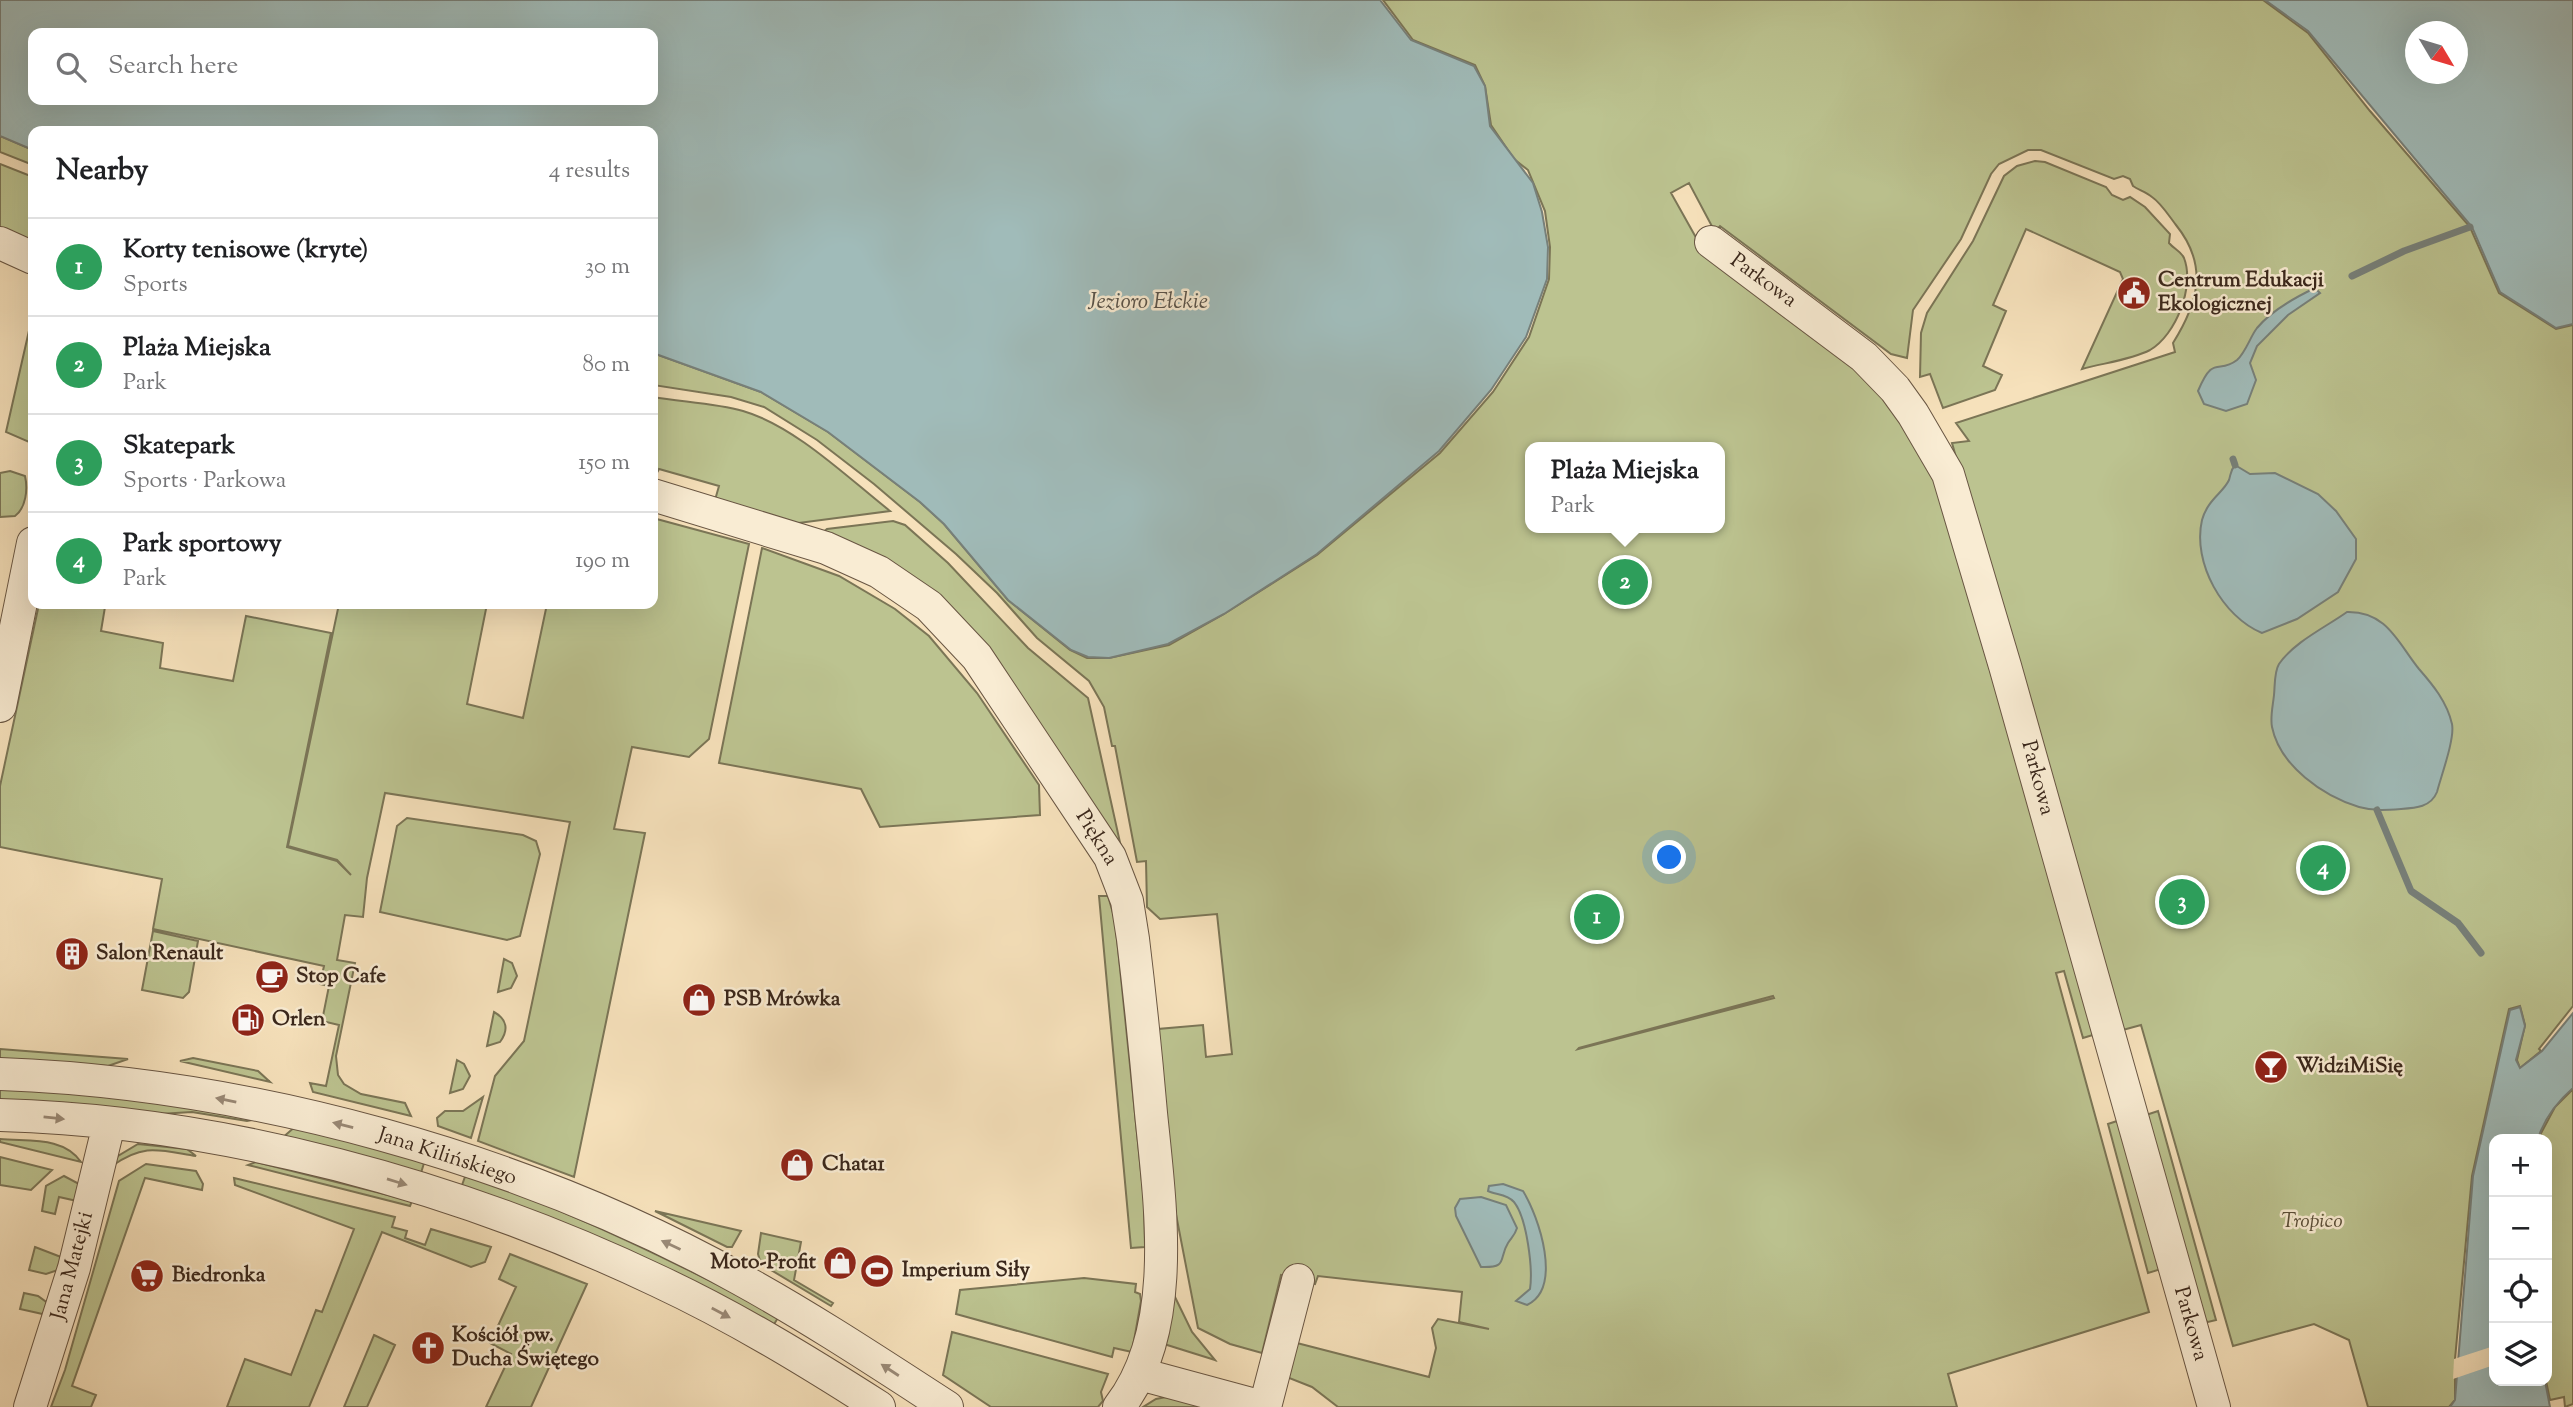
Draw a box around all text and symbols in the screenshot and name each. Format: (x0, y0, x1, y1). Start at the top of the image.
north arrow (2405, 21, 2468, 84)
search box (28, 28, 658, 105)
icon: search (52, 48, 90, 86)
text: Search here (108, 48, 238, 85)
text: Nearby (56, 150, 148, 193)
text: 4 results (549, 155, 630, 188)
text: Korty tenisowe (kryte) (123, 232, 368, 269)
street label: Parkowa (1723, 247, 1803, 316)
text: 1 (75, 251, 83, 284)
text: 30 m (585, 251, 630, 284)
place label: Centrum Edukacji Ekologicznej (2158, 266, 2324, 320)
text: Sports (123, 269, 188, 302)
public building icon: Centrum Edukacji Ekologicznej (2115, 274, 2153, 312)
water label: Jezioro Ełckie (1087, 286, 1208, 319)
text: Plaża Miejska (123, 330, 271, 367)
text: 2 (74, 349, 84, 382)
text: 80 m (582, 349, 630, 382)
text: Park (123, 367, 167, 400)
text: Skatepark (123, 428, 235, 465)
popup (1525, 442, 1725, 533)
text: 3 (74, 447, 84, 480)
text: 150 m (578, 447, 630, 480)
text: Plaża Miejska (1551, 453, 1699, 490)
text: Sports · Parkowa (123, 465, 286, 498)
text: Park (1551, 490, 1595, 523)
text: Park sportowy (123, 526, 282, 563)
text: 4 (73, 545, 85, 578)
text: 190 m (575, 545, 630, 578)
pin: 2 (1602, 556, 1648, 608)
text: Park (123, 563, 167, 596)
street label: Parkowa (2013, 737, 2061, 819)
street label: Piękna (1067, 804, 1125, 872)
your location (1652, 840, 1686, 874)
pin: 4 (2300, 842, 2346, 894)
pin: 3 (2159, 876, 2205, 928)
pin: 1 (1574, 891, 1620, 943)
building icon: Salon Renault (53, 935, 91, 973)
place label: Salon Renault (96, 939, 224, 969)
cafe icon: Stop Cafe (253, 958, 291, 996)
place label: Stop Cafe (296, 962, 386, 992)
shop icon: PSB Mrówka (680, 981, 718, 1019)
place label: PSB Mrówka (724, 985, 841, 1015)
fuel station icon: Orlen (229, 1001, 267, 1039)
place label: Orlen (272, 1005, 326, 1035)
bar icon: WidziMiSię (2252, 1048, 2290, 1086)
place label: WidziMiSię (2296, 1052, 2403, 1082)
one-way arrow (215, 1094, 237, 1105)
one-way arrow (44, 1113, 66, 1124)
one-way arrow (332, 1119, 354, 1130)
street label: Jana Kilińskiego (373, 1120, 520, 1194)
map controls (2489, 1134, 2552, 1386)
button: + (2489, 1134, 2552, 1197)
shop icon: Chata1 (778, 1146, 816, 1184)
place label: Chata1 (822, 1150, 886, 1180)
one-way arrow (387, 1178, 408, 1188)
button: − (2489, 1197, 2552, 1260)
park label: Tropico (2281, 1207, 2343, 1237)
street label: Jana Matejki (44, 1208, 102, 1325)
one-way arrow (661, 1240, 681, 1251)
shop icon: Moto-Profit (821, 1244, 859, 1282)
place label: Moto-Profit (710, 1248, 817, 1278)
sports icon: Imperium Siły (858, 1252, 896, 1290)
place label: Imperium Siły (902, 1256, 1030, 1286)
supermarket icon: Biedronka (128, 1257, 166, 1295)
button: locate (2489, 1260, 2552, 1323)
place label: Biedronka (172, 1261, 266, 1291)
street label: Parkowa (2165, 1283, 2215, 1365)
one-way arrow (711, 1307, 731, 1319)
place label: Kościół pw. Ducha Świętego (452, 1321, 599, 1375)
button: layers (2489, 1323, 2552, 1386)
church icon: Kościół pw. Ducha Świętego (409, 1329, 447, 1367)
one-way arrow (880, 1363, 899, 1376)

